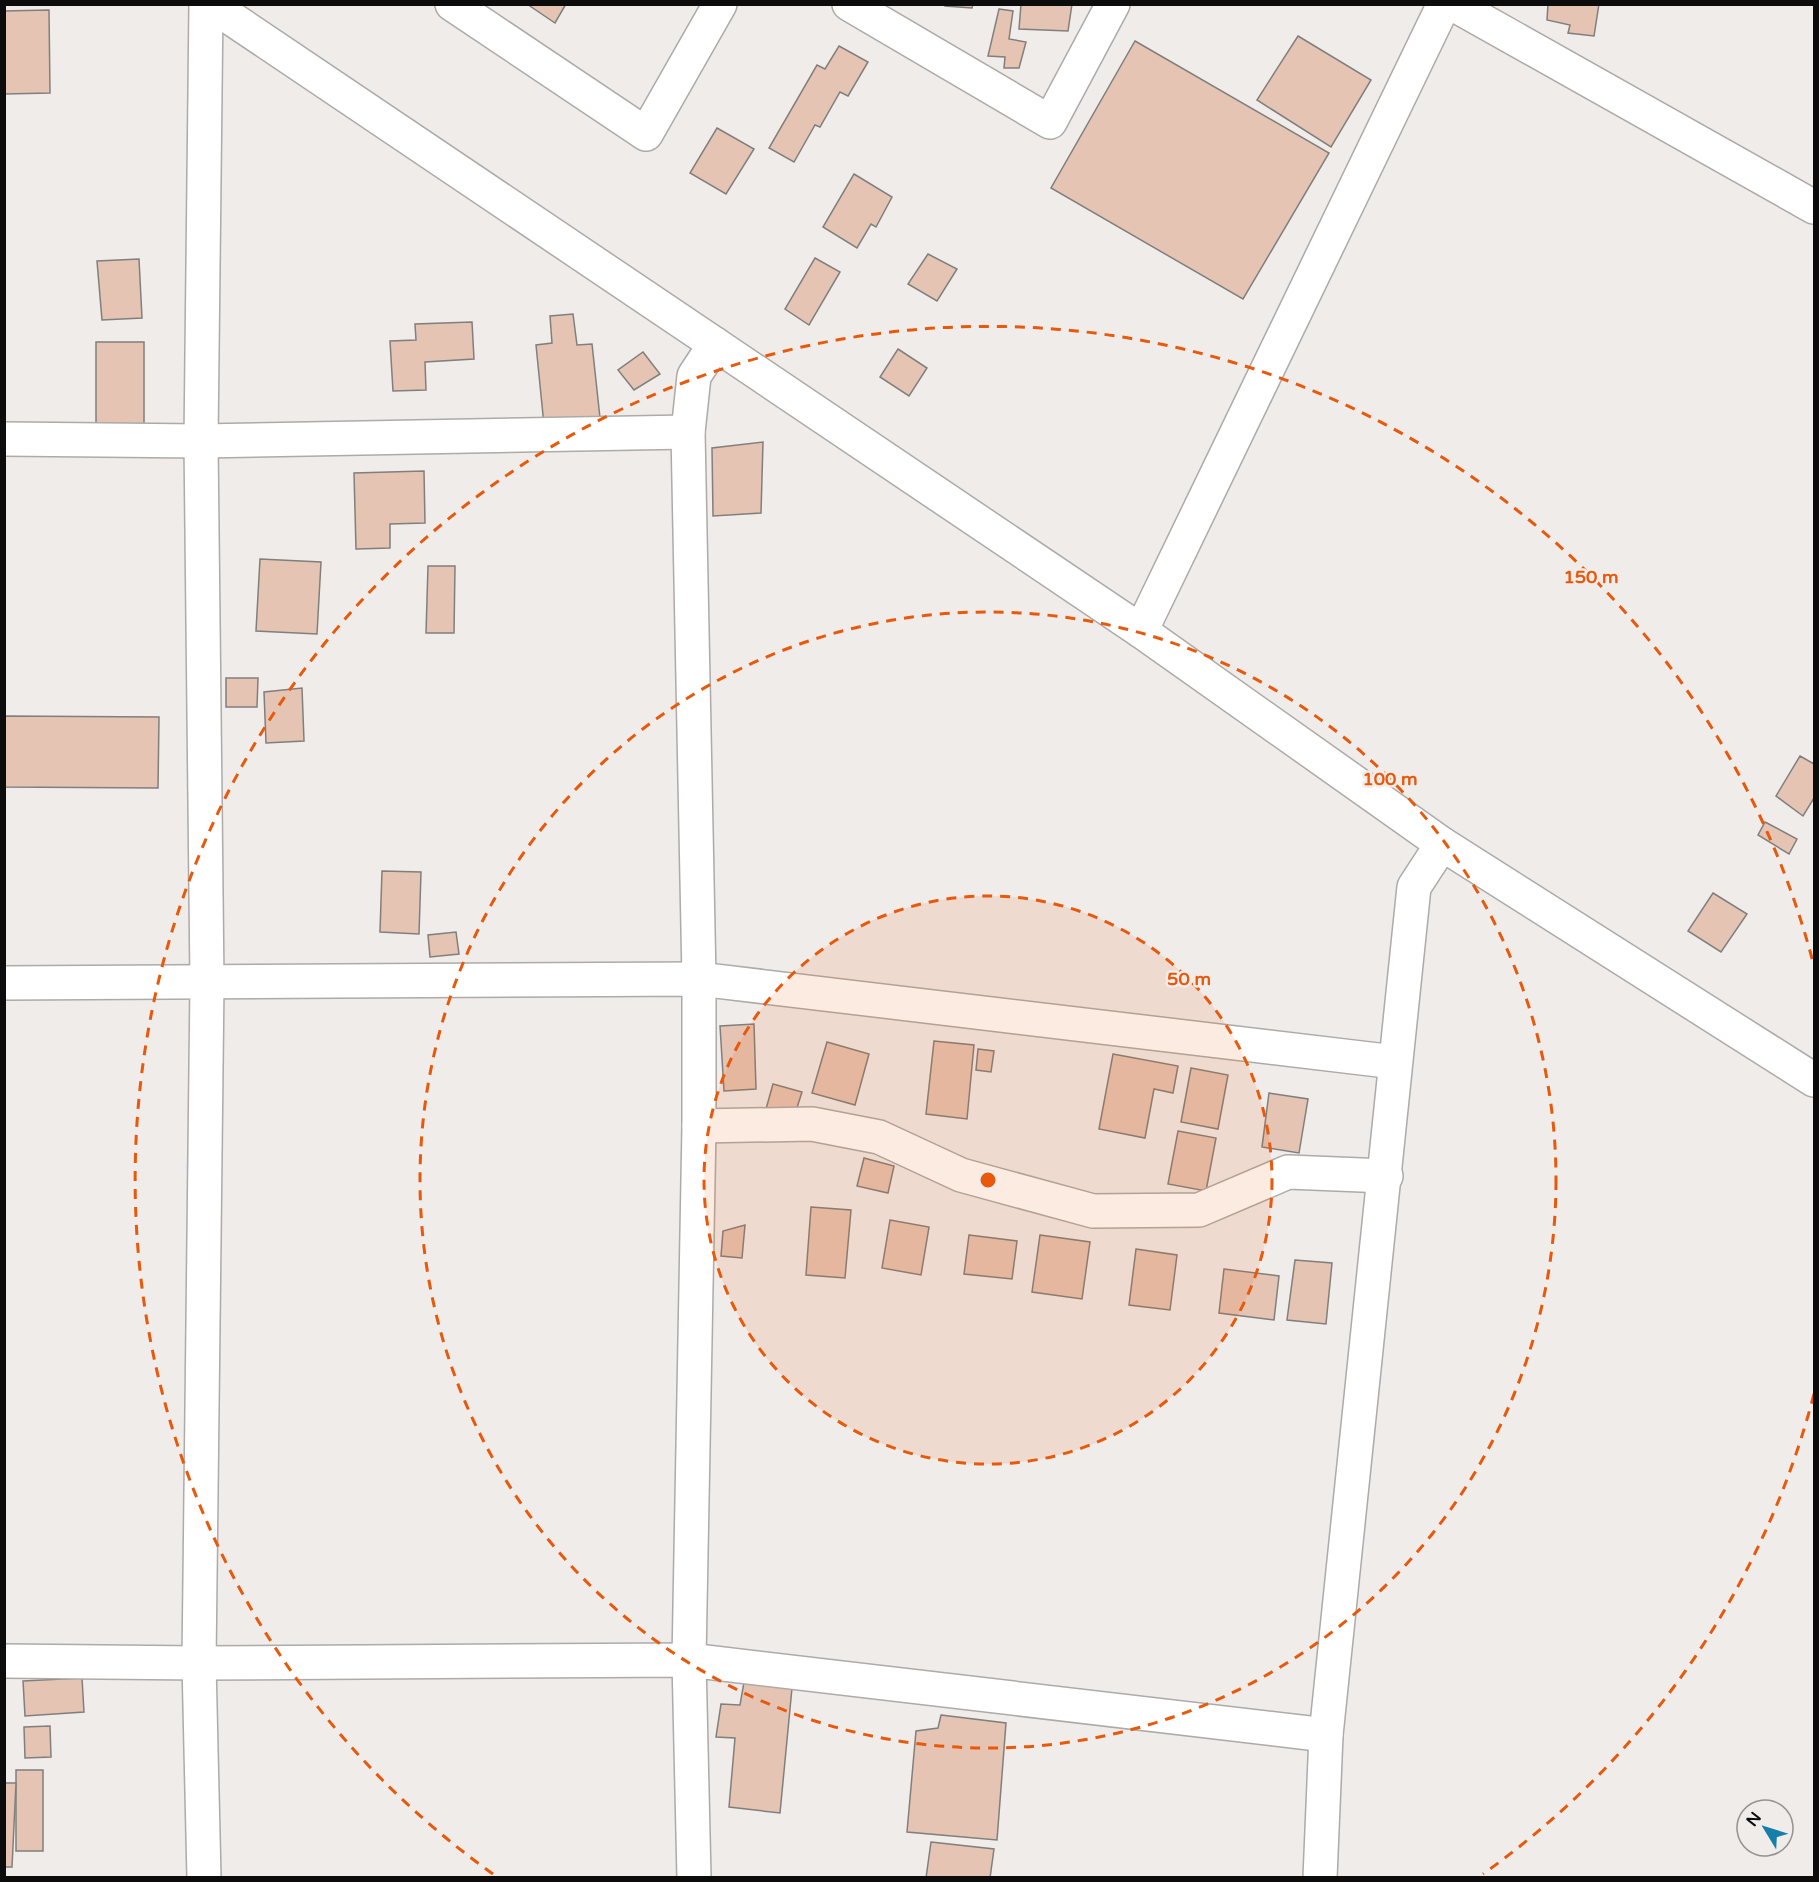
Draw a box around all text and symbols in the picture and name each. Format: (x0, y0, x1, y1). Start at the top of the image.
text: 150 m (1563, 566, 1619, 588)
text: 100 m (1362, 768, 1418, 790)
text: 50 m (1167, 968, 1211, 990)
centre of rings (978, 1170, 998, 1190)
north arrow (1735, 1798, 1795, 1858)
text: N (1742, 1808, 1766, 1831)

